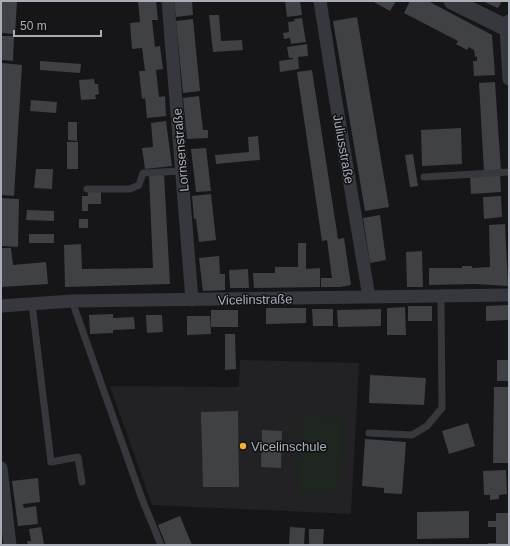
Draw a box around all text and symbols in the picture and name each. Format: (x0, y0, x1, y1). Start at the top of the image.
scale bar (14, 12, 101, 38)
text: 50 m (20, 19, 47, 33)
street label: Lornsenstraße (169, 108, 192, 192)
street label: Juliusstraße (330, 113, 357, 185)
street label: Vicelinstraße (217, 291, 293, 308)
place label: Vicelinschule (251, 439, 327, 454)
marker: Vicelinschule (238, 441, 248, 451)

